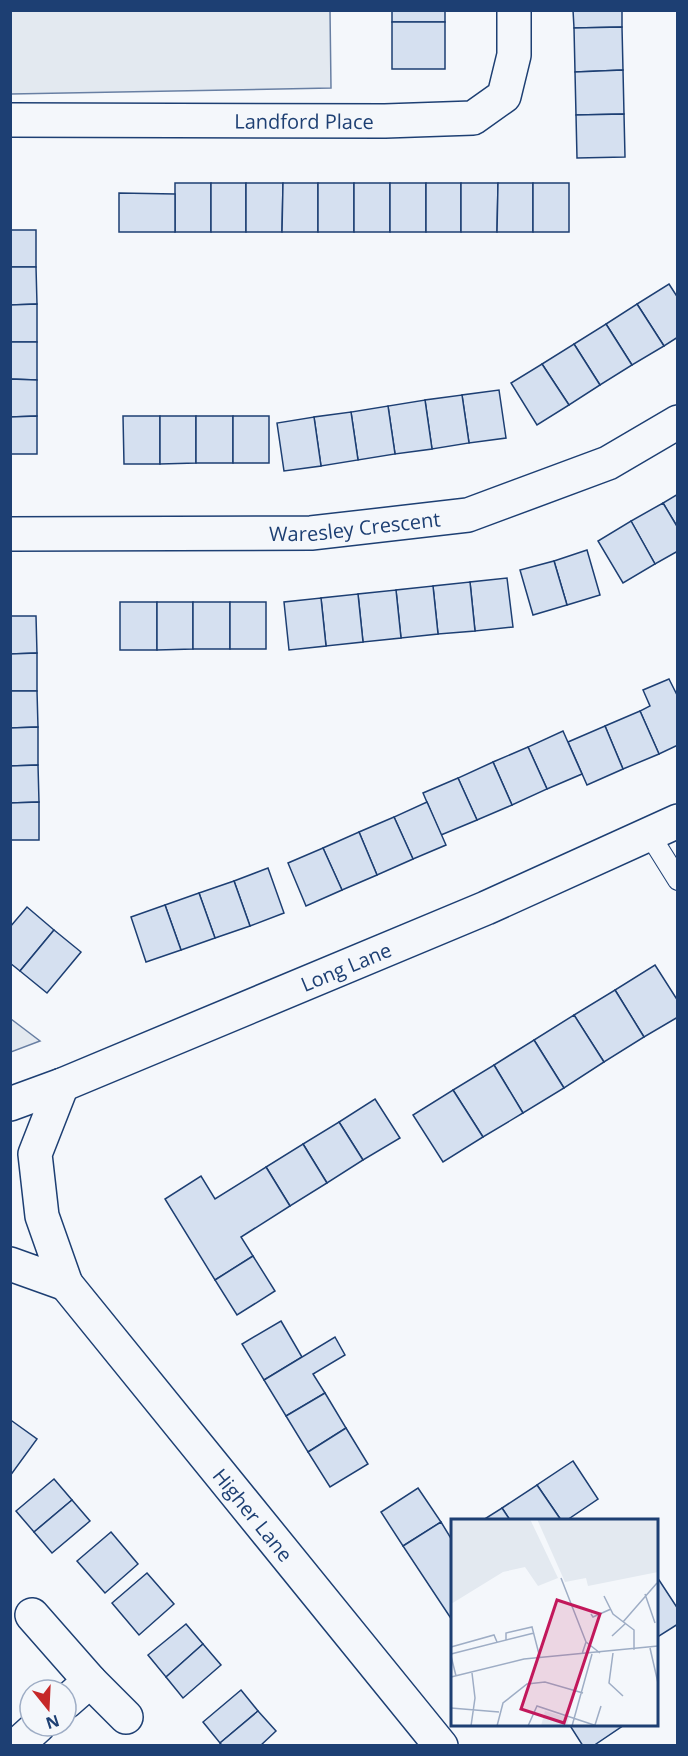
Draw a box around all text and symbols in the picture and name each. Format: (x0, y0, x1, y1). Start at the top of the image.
street label: Landford Place (234, 107, 374, 134)
street label: Waresley Crescent (269, 505, 442, 547)
street label: Long Lane (296, 936, 395, 997)
street label: Higher Lane (207, 1462, 299, 1567)
inset map (451, 1519, 658, 1726)
north arrow (18, 1678, 78, 1738)
text: N (43, 1710, 62, 1735)

